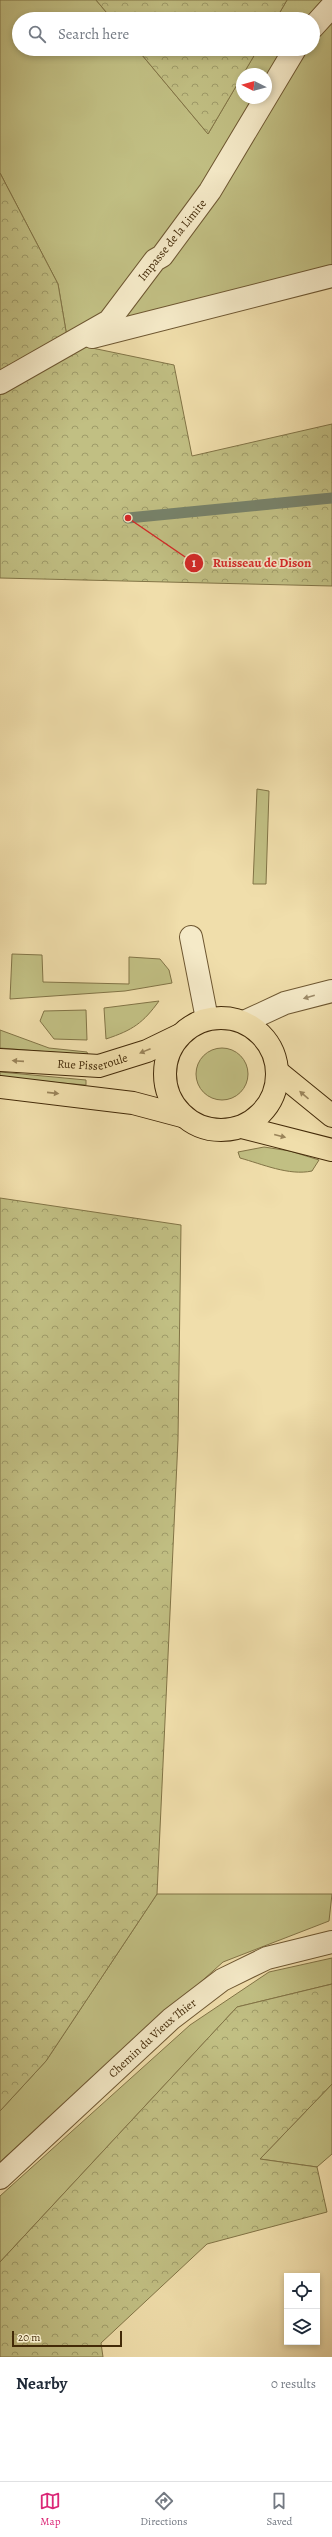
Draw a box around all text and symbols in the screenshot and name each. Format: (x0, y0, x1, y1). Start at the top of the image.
search box (12, 12, 320, 56)
icon: search (26, 23, 48, 45)
text: Search here (58, 24, 129, 44)
north arrow (236, 68, 272, 104)
street label: Impasse de la Limite (134, 196, 210, 284)
callout: Ruisseau de Dison (184, 550, 319, 575)
text: Ruisseau de Dison (213, 554, 312, 571)
text: 1 (192, 555, 197, 571)
one-way arrow (302, 994, 314, 1000)
one-way arrow (139, 1049, 151, 1055)
street label: Rue Pisseroule (57, 1050, 130, 1074)
one-way arrow (12, 1058, 24, 1065)
one-way arrow (47, 1090, 59, 1096)
one-way arrow (299, 1090, 310, 1099)
one-way arrow (274, 1133, 286, 1139)
street label: Chemin du Vieux Thier (105, 1994, 200, 2081)
map controls (284, 2273, 320, 2345)
button: locate (284, 2273, 320, 2309)
button: layers (284, 2309, 320, 2345)
scale bar (12, 2329, 122, 2348)
text: 20 m (18, 2330, 40, 2345)
text: Nearby (16, 2372, 67, 2395)
text: 0 results (271, 2375, 316, 2392)
tab: Map (39, 2490, 61, 2529)
tab: Directions (140, 2490, 188, 2529)
tab: Saved (266, 2490, 293, 2529)

